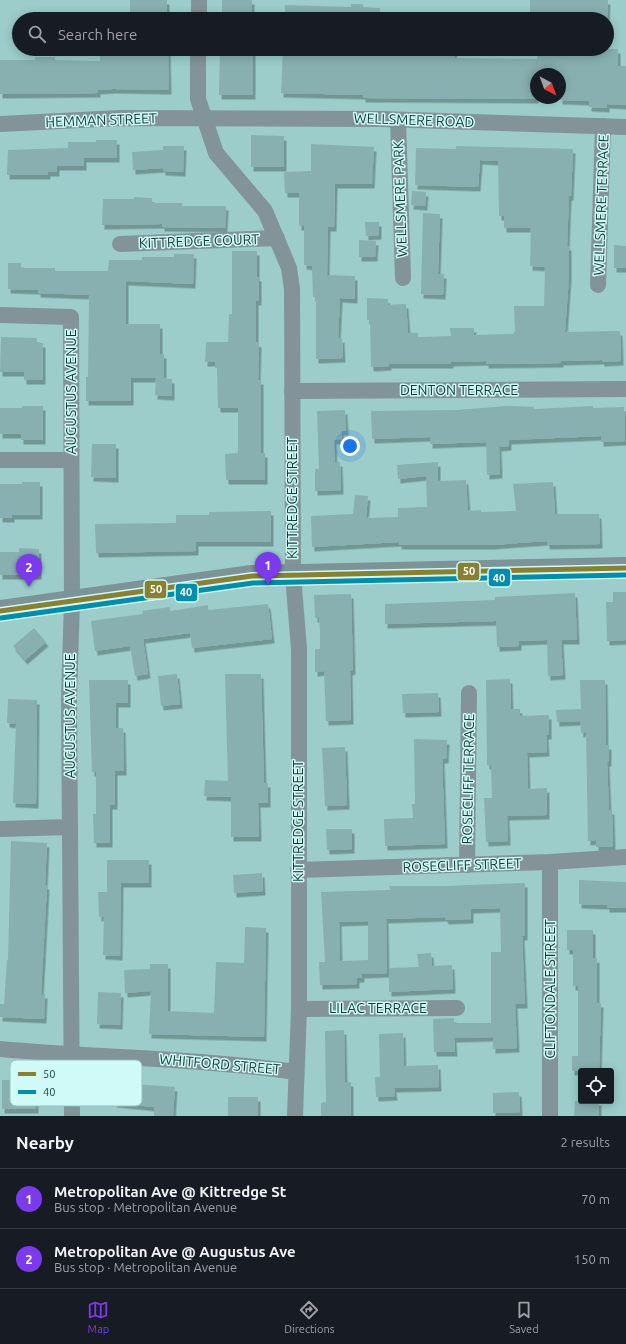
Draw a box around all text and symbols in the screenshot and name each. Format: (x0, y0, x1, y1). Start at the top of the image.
search box (12, 12, 614, 56)
icon: search (26, 23, 48, 45)
text: Search here (58, 26, 137, 43)
north arrow (530, 68, 566, 104)
street label: HEMMAN STREET (45, 110, 157, 130)
street label: WELLSMERE ROAD (353, 110, 475, 130)
street label: WELLSMERE TERRACE (591, 134, 611, 276)
street label: WELLSMERE PARK (390, 140, 410, 258)
street label: KITTREDGE COURT (139, 231, 260, 251)
street label: AUGUSTUS AVENUE (63, 329, 79, 455)
street label: DENTON TERRACE (400, 382, 518, 398)
your location (340, 436, 360, 456)
street label: KITTREDGE STREET (284, 437, 300, 559)
pin: 1 (255, 552, 281, 585)
pin: 2 (16, 554, 42, 587)
line badge: 50 (457, 562, 480, 581)
text: 50 (463, 565, 475, 577)
line badge: 40 (488, 568, 511, 587)
text: 40 (493, 572, 505, 584)
line badge: 50 (144, 580, 167, 599)
text: 50 (150, 583, 162, 595)
line badge: 40 (175, 583, 198, 602)
text: 40 (180, 586, 192, 598)
street label: AUGUSTUS AVENUE (62, 653, 78, 779)
street label: ROSECLIFF TERRACE (459, 713, 477, 844)
street label: KITTREDGE STREET (290, 760, 306, 882)
street label: ROSECLIFF STREET (402, 855, 522, 875)
street label: CLIFTONDALE STREET (542, 919, 558, 1059)
street label: LILAC TERRACE (329, 1000, 427, 1016)
street label: WHITFORD STREET (159, 1051, 281, 1077)
legend (10, 1060, 142, 1106)
text: 50 (43, 1068, 55, 1080)
map controls (578, 1068, 614, 1104)
button: locate (578, 1068, 614, 1104)
text: 40 (43, 1086, 55, 1098)
text: Nearby (16, 1133, 74, 1152)
text: 2 results (560, 1135, 610, 1149)
text: Metropolitan Ave @ Kittredge St (54, 1183, 286, 1200)
text: 1 (25, 1192, 33, 1206)
text: 70 m (581, 1192, 610, 1206)
text: Bus stop · Metropolitan Avenue (54, 1200, 237, 1214)
text: Metropolitan Ave @ Augustus Ave (54, 1243, 296, 1260)
text: 2 (25, 1252, 33, 1266)
text: 150 m (574, 1252, 610, 1266)
text: Bus stop · Metropolitan Avenue (54, 1260, 237, 1274)
tab: Map (87, 1299, 109, 1335)
tab: Directions (284, 1299, 335, 1335)
tab: Saved (509, 1299, 539, 1335)

